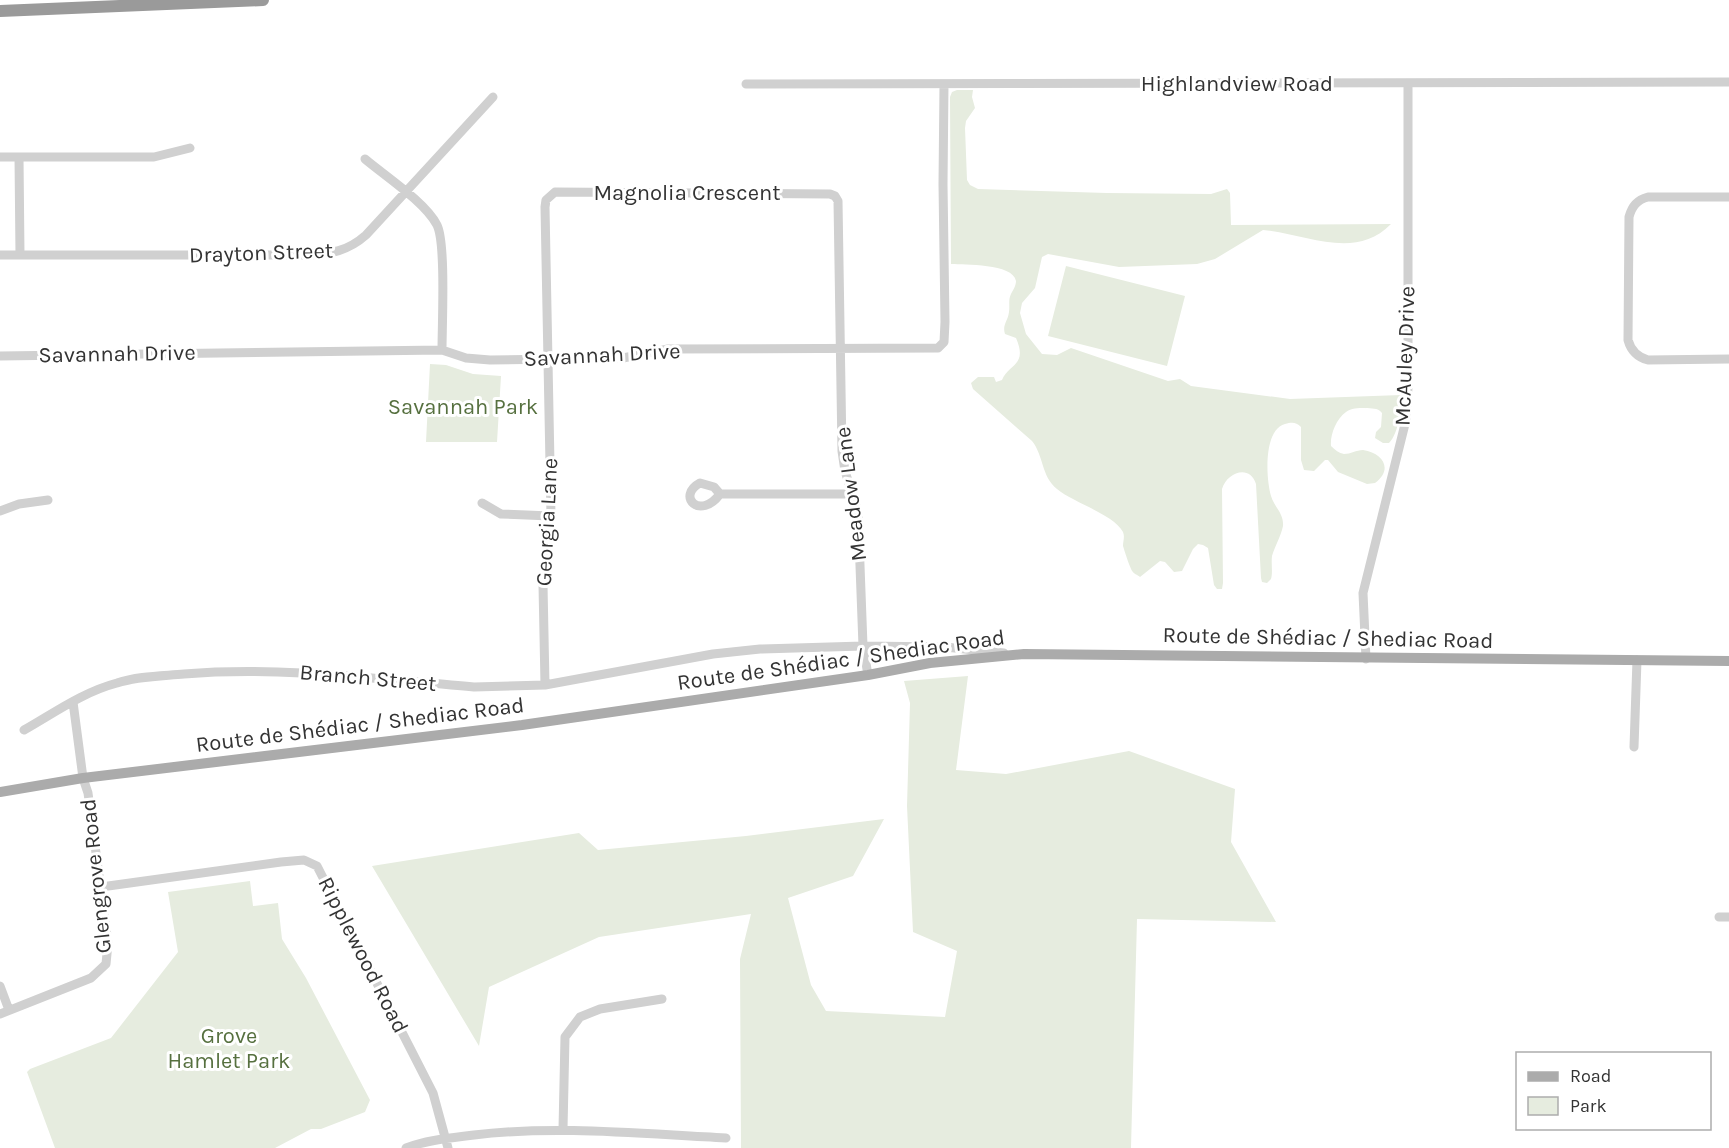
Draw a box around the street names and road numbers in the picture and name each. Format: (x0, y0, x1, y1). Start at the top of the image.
street label: Highlandview Road (1141, 71, 1333, 97)
street label: Magnolia Crescent (593, 180, 781, 206)
street label: Drayton Street (189, 237, 333, 269)
street label: McAuley Drive (1390, 285, 1420, 427)
street label: Savannah Drive (523, 338, 681, 372)
street label: Savannah Drive (38, 340, 196, 368)
street label: Meadow Lane (830, 425, 872, 563)
street label: Georgia Lane (531, 457, 563, 587)
street label: Route de Shédiac / Shediac Road (1162, 622, 1494, 654)
street label: Route de Shédiac / Shediac Road (675, 624, 1007, 696)
street label: Branch Street (298, 659, 438, 697)
street label: Route de Shédiac / Shediac Road (194, 692, 526, 758)
street label: Glengrove Road (75, 797, 117, 955)
street label: Ripplewood Road (312, 872, 414, 1038)

